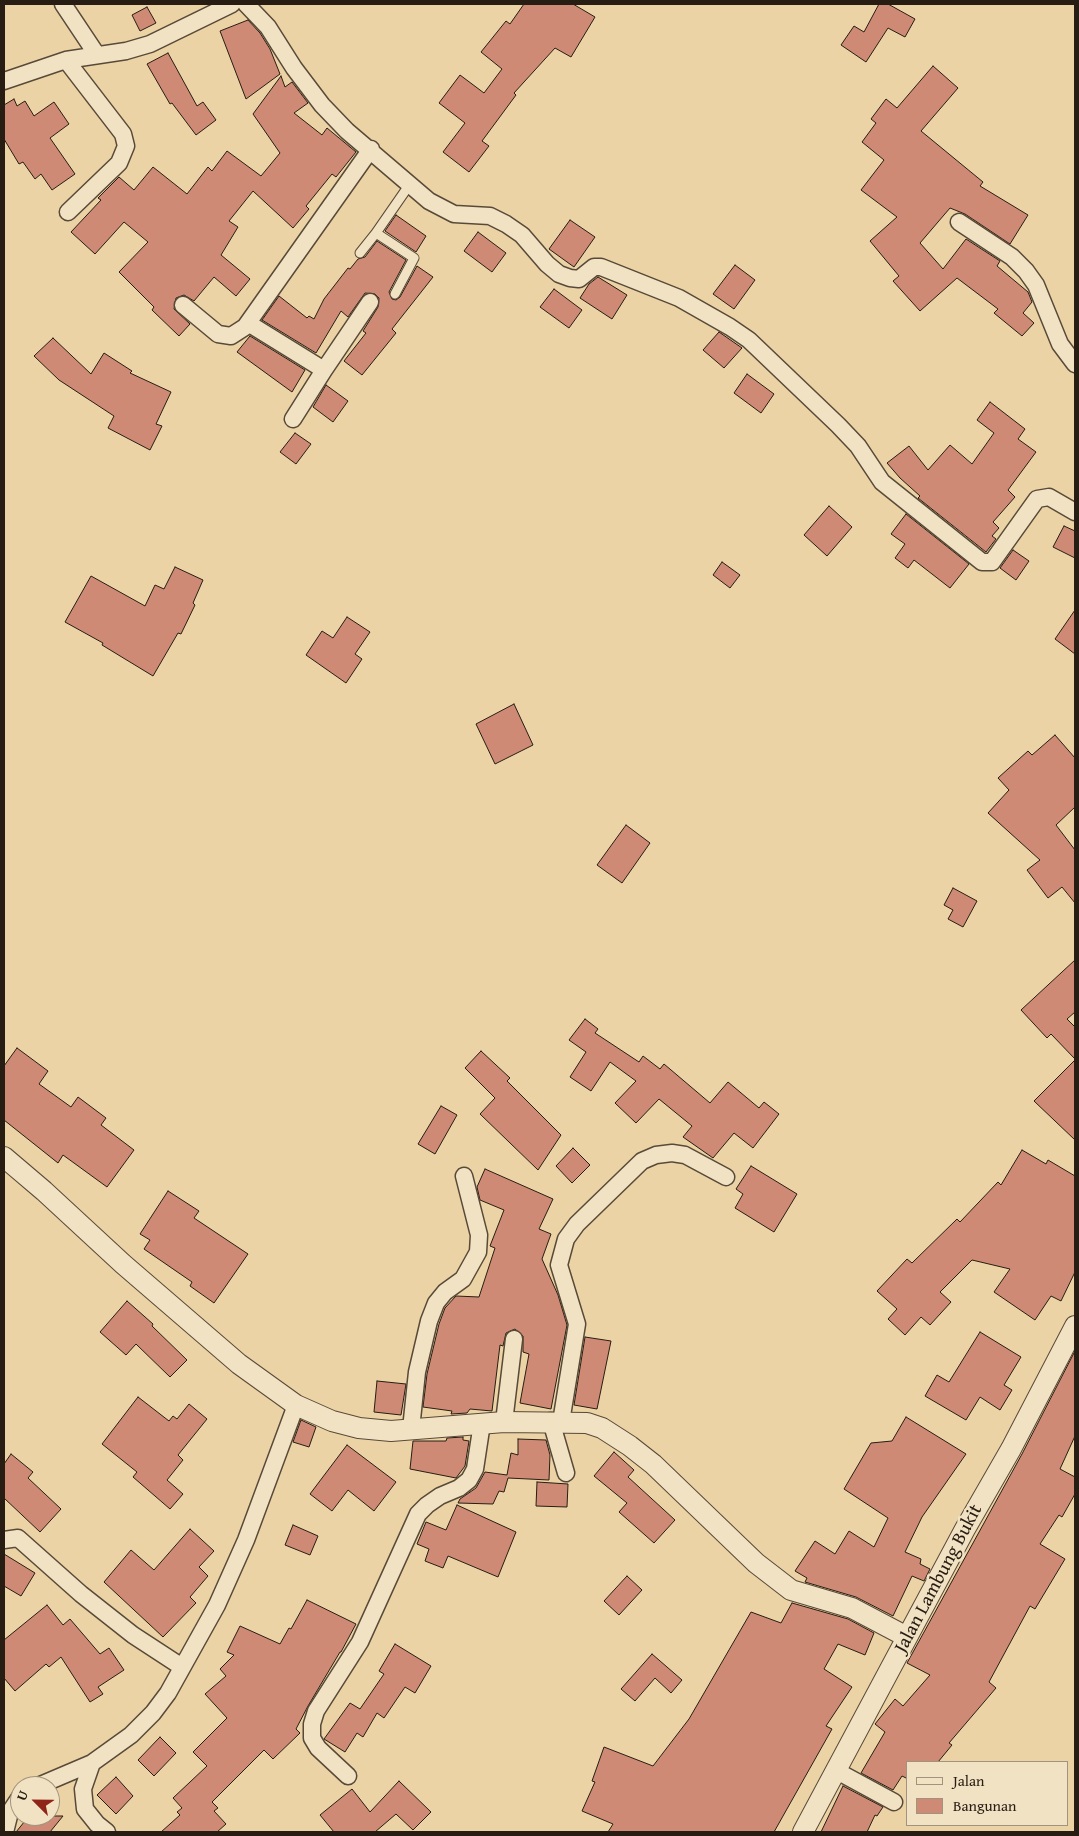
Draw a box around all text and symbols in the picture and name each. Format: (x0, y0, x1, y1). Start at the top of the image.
street label: Jalan Lambung Bukit (890, 1501, 988, 1657)
legend (906, 1761, 1069, 1826)
text: Jalan (953, 1770, 985, 1791)
north arrow (10, 1776, 60, 1826)
text: U (11, 1787, 33, 1804)
text: Bangunan (953, 1795, 1017, 1816)

